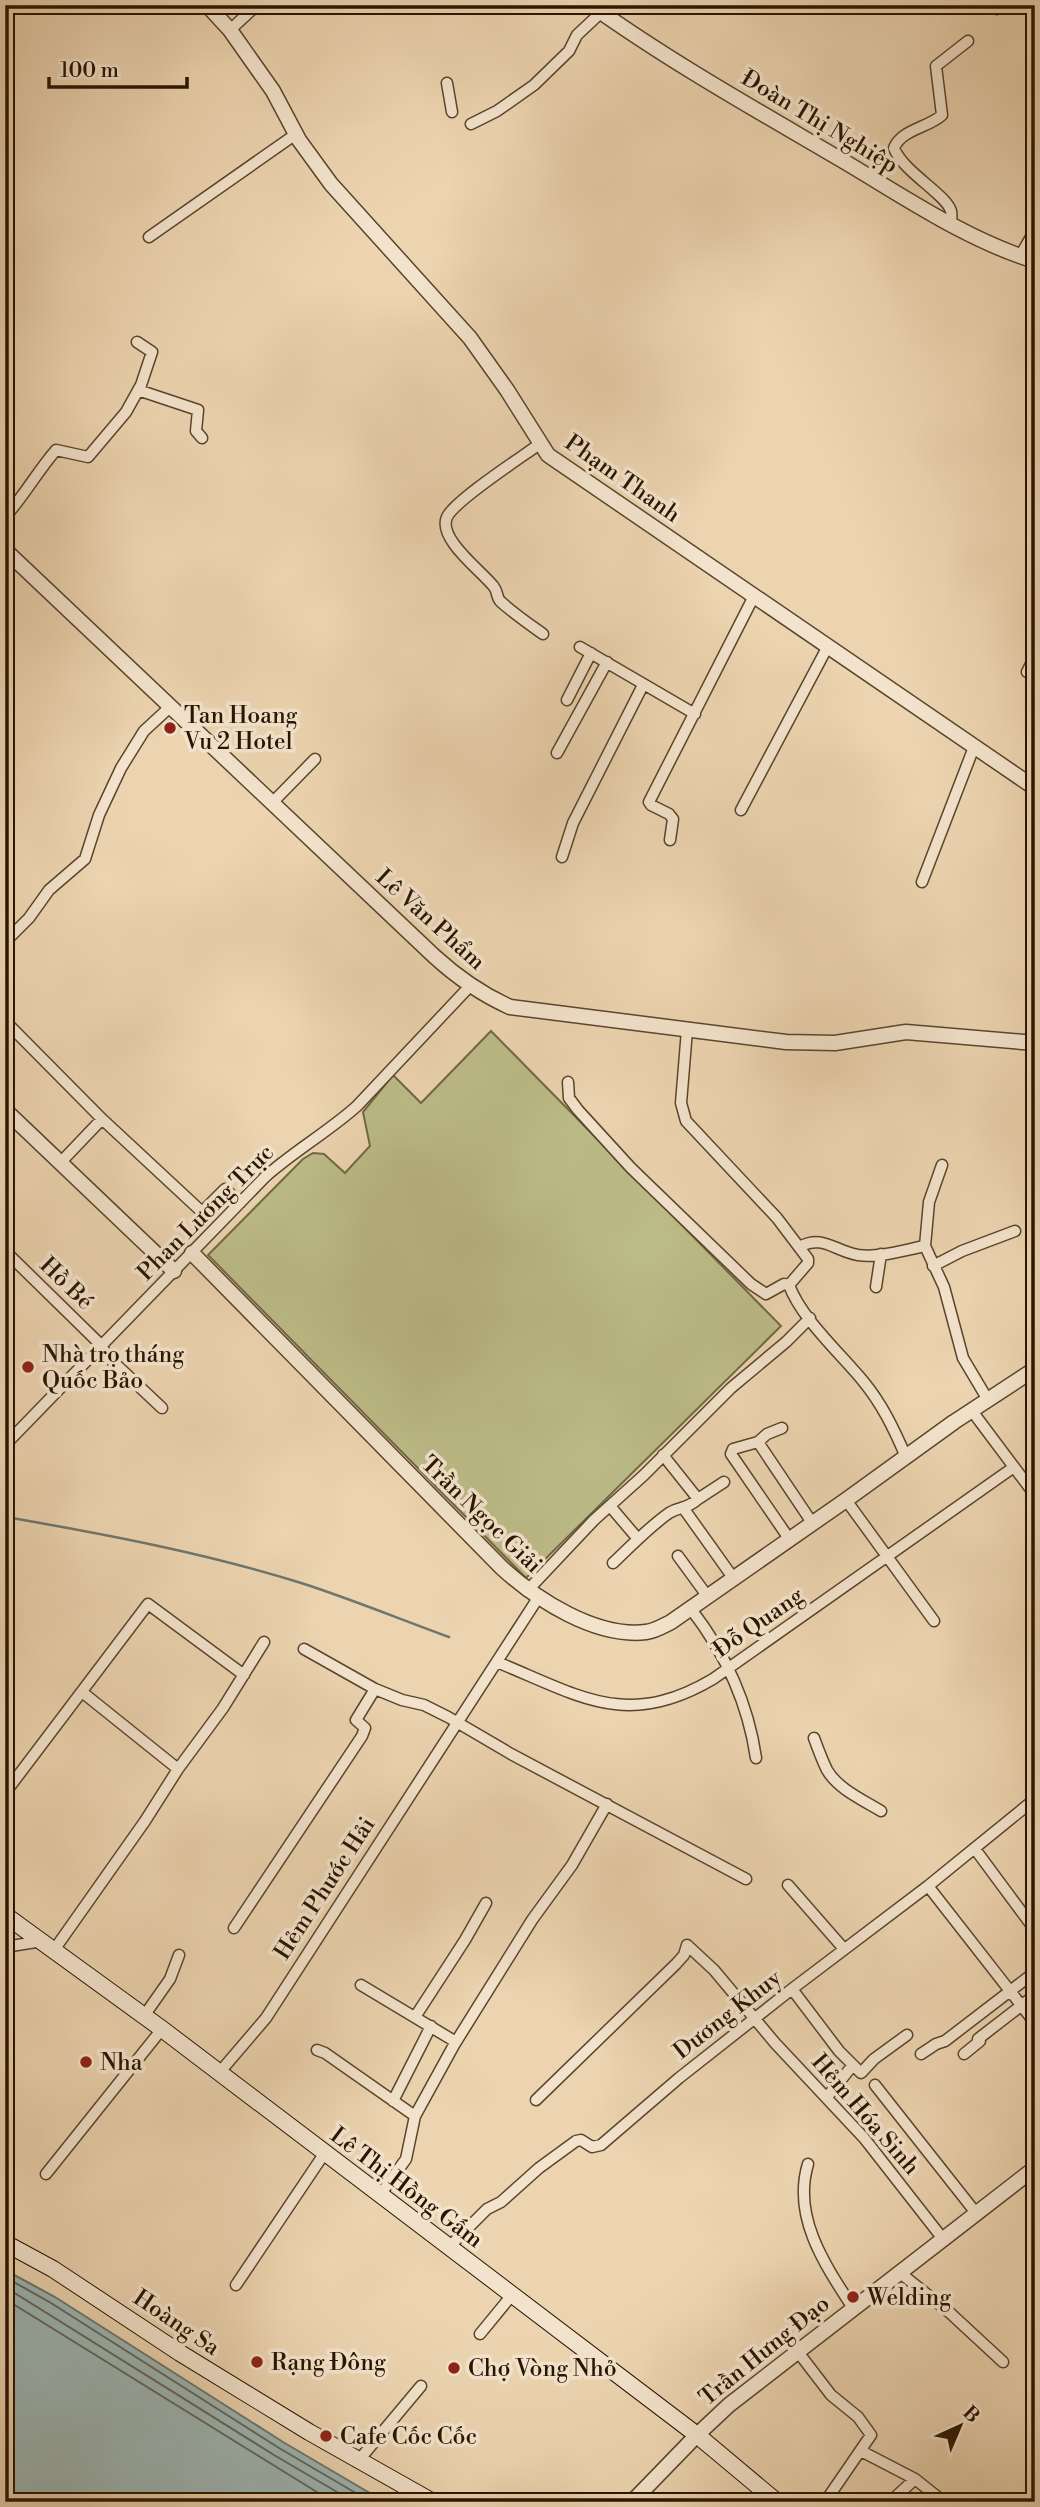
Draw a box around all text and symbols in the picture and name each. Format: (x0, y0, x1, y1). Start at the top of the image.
scale bar (49, 46, 187, 90)
text: 100 m (60, 58, 119, 84)
street label: Đoàn Thị Nghiệp (736, 64, 903, 180)
street label: Phạm Thanh (559, 429, 686, 529)
place label: Tan Hoang Vu 2 Hotel (183, 702, 298, 756)
marker: Tan Hoang Vu 2 Hotel (162, 720, 178, 736)
street label: Lê Văn Phẩm (370, 863, 491, 976)
street label: Phan Lương Trực (132, 1139, 280, 1287)
street label: Hồ Bé (34, 1251, 99, 1316)
place label: Nhà trọ tháng Quốc Bảo (42, 1341, 184, 1395)
marker: Nhà trọ tháng Quốc Bảo (20, 1359, 36, 1375)
street label: Trần Ngọc Giải (415, 1450, 548, 1579)
street label: Đỗ Quang (708, 1582, 809, 1664)
street label: Hẻm Phước Hải (268, 1812, 381, 1965)
street label: Dương Khuy (668, 1964, 788, 2066)
place label: Nha (100, 2049, 143, 2077)
street label: Hẻm Hóa Sinh (805, 2049, 925, 2181)
marker: Nha (78, 2054, 94, 2070)
street label: Lê Thị Hồng Gấm (325, 2121, 488, 2254)
street label: Hoàng Sa (128, 2284, 225, 2362)
place label: Welding (866, 2284, 951, 2312)
marker: Welding (845, 2289, 861, 2305)
street label: Trần Hưng Đạo (694, 2290, 835, 2412)
place label: Rạng Đông (271, 2349, 386, 2377)
marker: Rạng Đông (249, 2354, 265, 2370)
place label: Chợ Vòng Nhỏ (468, 2355, 617, 2383)
marker: Chợ Vòng Nhỏ (446, 2360, 462, 2376)
north arrow (925, 2392, 995, 2462)
text: B (958, 2401, 985, 2428)
place label: Cafe Cốc Cốc (340, 2423, 477, 2451)
marker: Cafe Cốc Cốc (318, 2428, 334, 2444)

